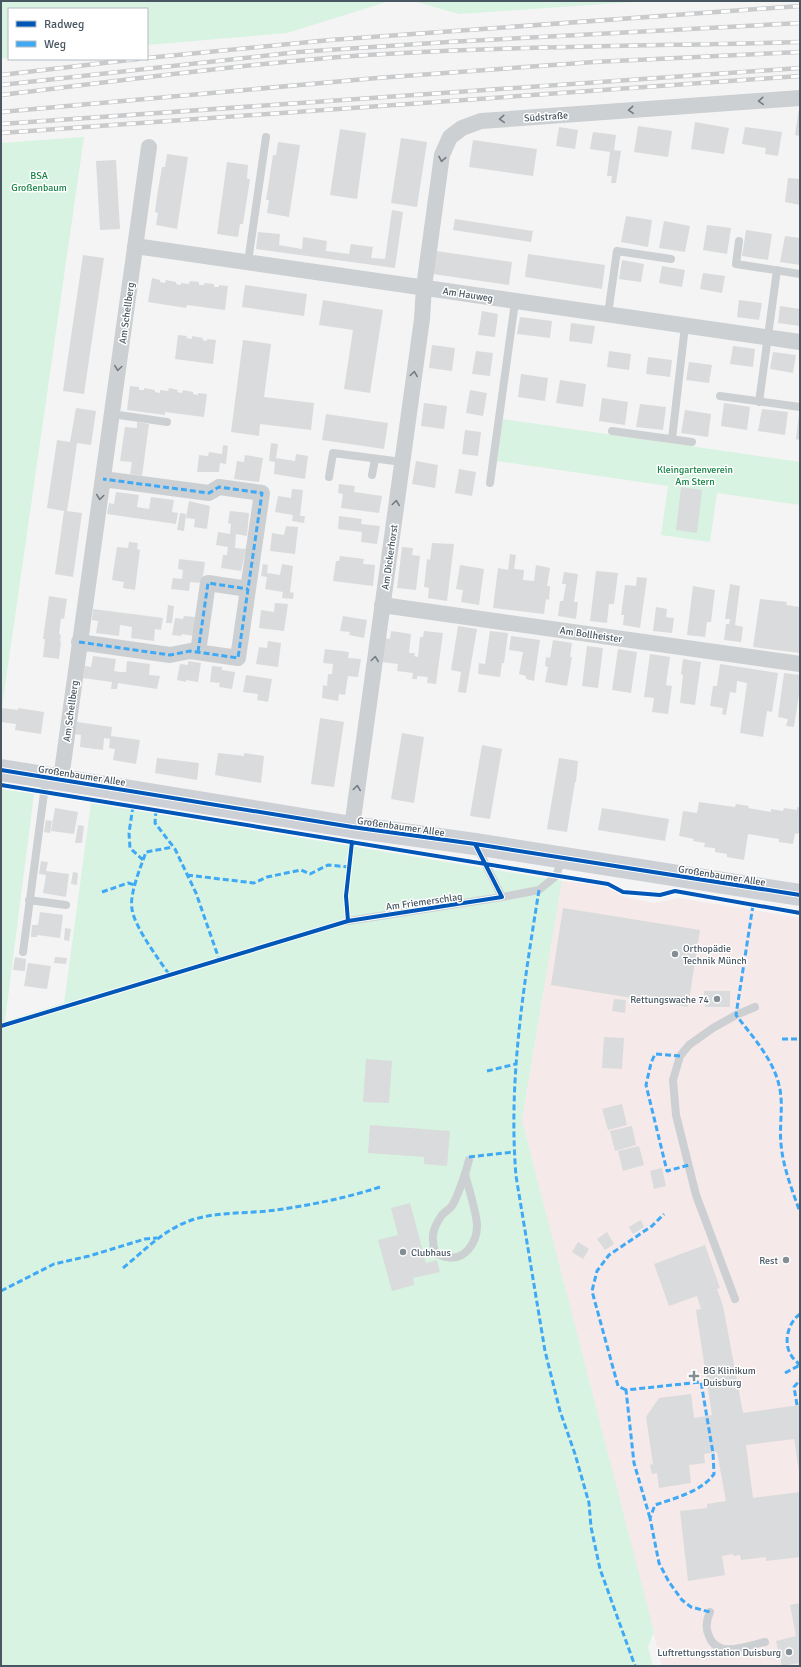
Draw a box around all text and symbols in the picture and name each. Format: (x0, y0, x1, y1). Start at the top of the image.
legend (8, 8, 148, 60)
text: Radweg (44, 17, 84, 32)
text: Weg (44, 37, 66, 52)
one-way arrow (758, 96, 764, 105)
one-way arrow (628, 106, 634, 114)
street label: Südstraße (524, 109, 569, 125)
one-way arrow (499, 115, 505, 124)
one-way arrow (438, 156, 447, 162)
park label: BSA Großenbaum (11, 170, 67, 194)
street label: Am Schellberg (117, 282, 137, 345)
street label: Am Hauweg (442, 285, 494, 305)
one-way arrow (114, 365, 123, 371)
one-way arrow (409, 371, 418, 377)
park label: Kleingartenverein Am Stern (657, 464, 733, 488)
one-way arrow (96, 494, 105, 500)
one-way arrow (391, 500, 400, 506)
street label: Am Dickerhorst (379, 523, 401, 591)
street label: Am Bollheister (559, 625, 623, 645)
one-way arrow (370, 656, 379, 662)
street label: Am Schellberg (61, 680, 81, 743)
street label: Großenbaumer Allee (37, 763, 126, 789)
one-way arrow (352, 785, 361, 791)
street label: Großenbaumer Allee (356, 815, 445, 839)
street label: Großenbaumer Allee (677, 863, 766, 889)
street label: Am Friemerschlag (385, 891, 463, 913)
place label: Orthopädie Technik Münch (683, 943, 747, 967)
marker: Orthopädie Technik Münch (670, 949, 680, 959)
place label: Rettungswache 74 (630, 994, 710, 1006)
marker: Rettungswache 74 (712, 994, 722, 1004)
marker: Clubhaus (398, 1247, 408, 1257)
place label: Clubhaus (411, 1247, 452, 1259)
place label: Rest (759, 1255, 778, 1267)
marker: Rest (781, 1255, 791, 1265)
place label: BG Klinikum Duisburg (703, 1365, 756, 1389)
marker: BG Klinikum Duisburg (688, 1370, 700, 1382)
place label: Luftrettungsstation Duisburg (657, 1647, 781, 1659)
marker: Luftrettungsstation Duisburg (784, 1647, 794, 1657)

